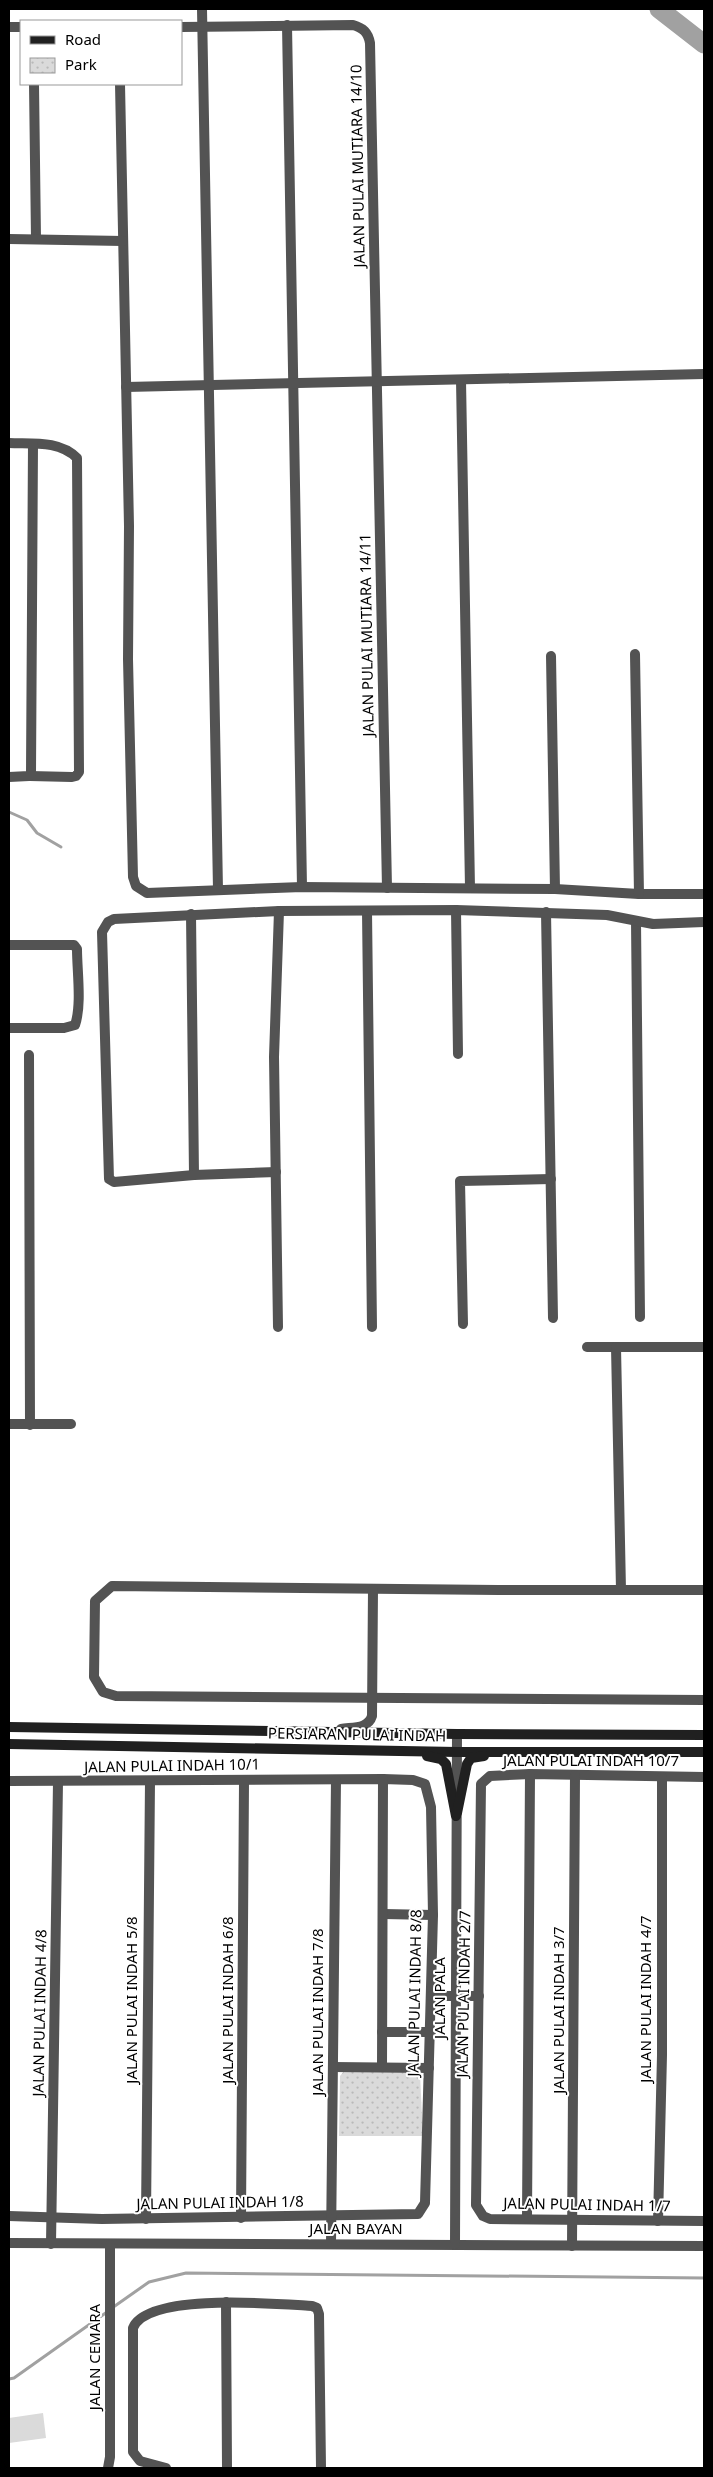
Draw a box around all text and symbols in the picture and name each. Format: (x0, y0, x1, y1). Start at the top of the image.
legend (20, 20, 182, 85)
text: Road (65, 29, 101, 49)
text: Park (65, 54, 97, 74)
street label: JALAN PULAI MUTIARA 14/10 (345, 64, 369, 270)
street label: JALAN PULAI MUTIARA 14/11 (354, 533, 378, 739)
street label: PERSIARAN PULAI INDAH (268, 1722, 446, 1746)
street label: JALAN PULAI INDAH 10/7 (501, 1750, 679, 1770)
street label: JALAN PULAI INDAH 10/1 (82, 1753, 260, 1777)
street label: JALAN PULAI INDAH 8/8 (403, 1909, 425, 2079)
street label: JALAN PULAI INDAH 2/7 (452, 1910, 474, 2080)
street label: JALAN PULAI INDAH 4/7 (635, 1915, 655, 2085)
street label: JALAN PULAI INDAH 5/8 (121, 1916, 141, 2086)
street label: JALAN PULAI INDAH 6/8 (217, 1916, 237, 2086)
street label: JALAN PULAI INDAH 3/7 (548, 1926, 568, 2096)
street label: JALAN PULAI INDAH 7/8 (307, 1928, 327, 2098)
street label: JALAN PULAI INDAH 4/8 (28, 1929, 50, 2099)
street label: JALAN PALA (429, 1957, 449, 2041)
street label: JALAN PULAI INDAH 1/8 (134, 2191, 304, 2213)
street label: JALAN PULAI INDAH 1/7 (501, 2193, 671, 2215)
street label: JALAN BAYAN (307, 2218, 403, 2238)
street label: JALAN CEMARA (84, 2303, 104, 2412)

